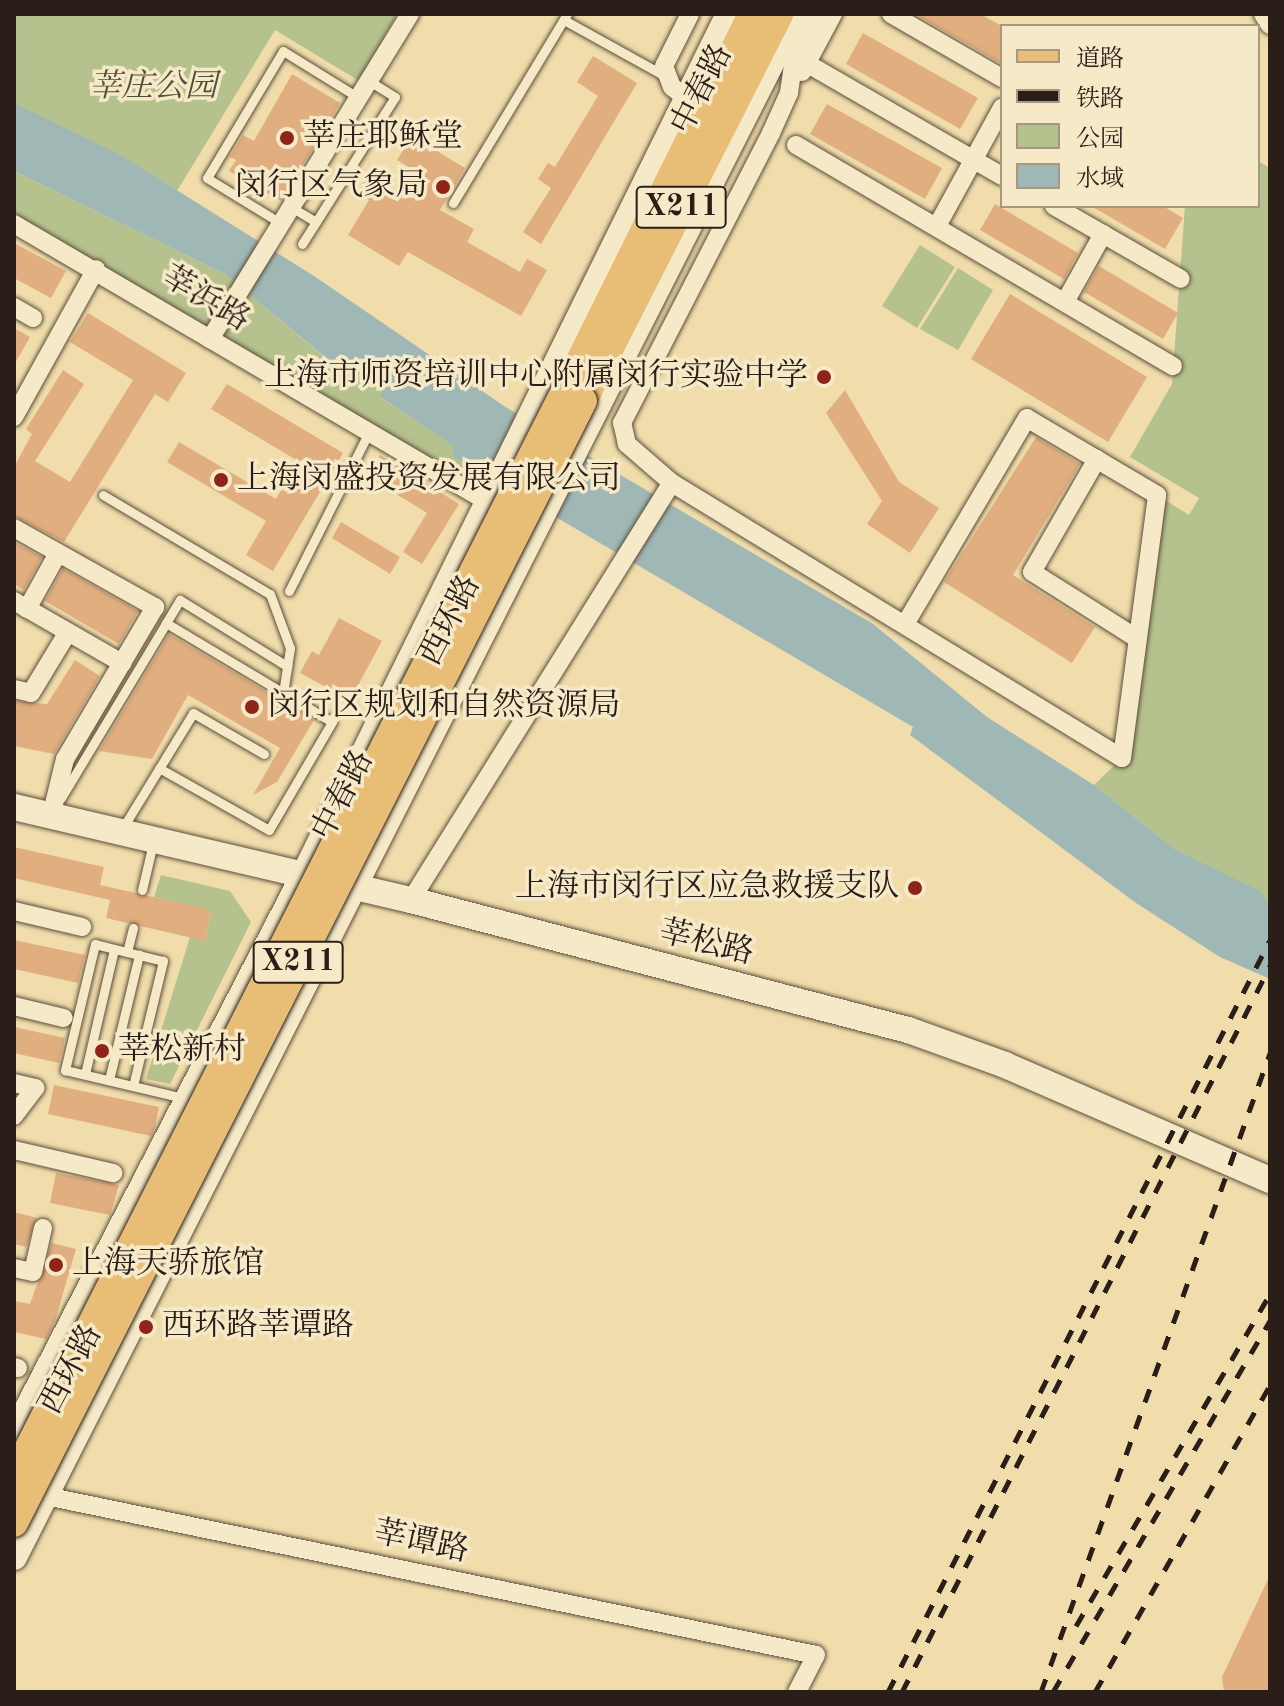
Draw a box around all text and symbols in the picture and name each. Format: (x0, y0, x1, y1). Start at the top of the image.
legend (1000, 24, 1260, 208)
street label: 中春路 (664, 39, 742, 141)
text: 道路 (1076, 48, 1124, 72)
park label: 莘庄公园 (89, 69, 217, 107)
text: 铁路 (1076, 88, 1124, 112)
place label: 莘庄耶稣堂 (303, 119, 463, 157)
text: 公园 (1076, 128, 1124, 152)
marker: 莘庄耶稣堂 (278, 129, 296, 147)
place label: 闵行区气象局 (235, 168, 427, 206)
text: 水域 (1076, 168, 1124, 192)
marker: 闵行区气象局 (434, 178, 452, 196)
road number: X211 (635, 181, 727, 233)
street label: 莘浜路 (154, 259, 256, 341)
place label: 上海市师资培训中心附属闵行实验中学 (264, 358, 808, 396)
marker: 上海市师资培训中心附属闵行实验中学 (815, 368, 833, 386)
place label: 上海闵盛投资发展有限公司 (237, 461, 621, 499)
marker: 上海闵盛投资发展有限公司 (212, 471, 230, 489)
street label: 西环路 (412, 570, 490, 672)
place label: 闵行区规划和自然资源局 (268, 688, 620, 726)
marker: 闵行区规划和自然资源局 (243, 698, 261, 716)
street label: 中春路 (305, 745, 383, 847)
place label: 上海市闵行区应急救援支队 (515, 869, 899, 907)
marker: 上海市闵行区应急救援支队 (906, 879, 924, 897)
street label: 莘松路 (655, 914, 757, 974)
road number: X211 (252, 936, 344, 988)
place label: 莘松新村 (118, 1032, 246, 1070)
marker: 莘松新村 (93, 1042, 111, 1060)
place label: 上海天骄旅馆 (72, 1246, 264, 1284)
marker: 上海天骄旅馆 (47, 1256, 65, 1274)
place label: 西环路莘谭路 (162, 1308, 354, 1346)
marker: 西环路莘谭路 (137, 1318, 155, 1336)
street label: 西环路 (33, 1319, 111, 1421)
street label: 莘谭路 (370, 1514, 472, 1572)

